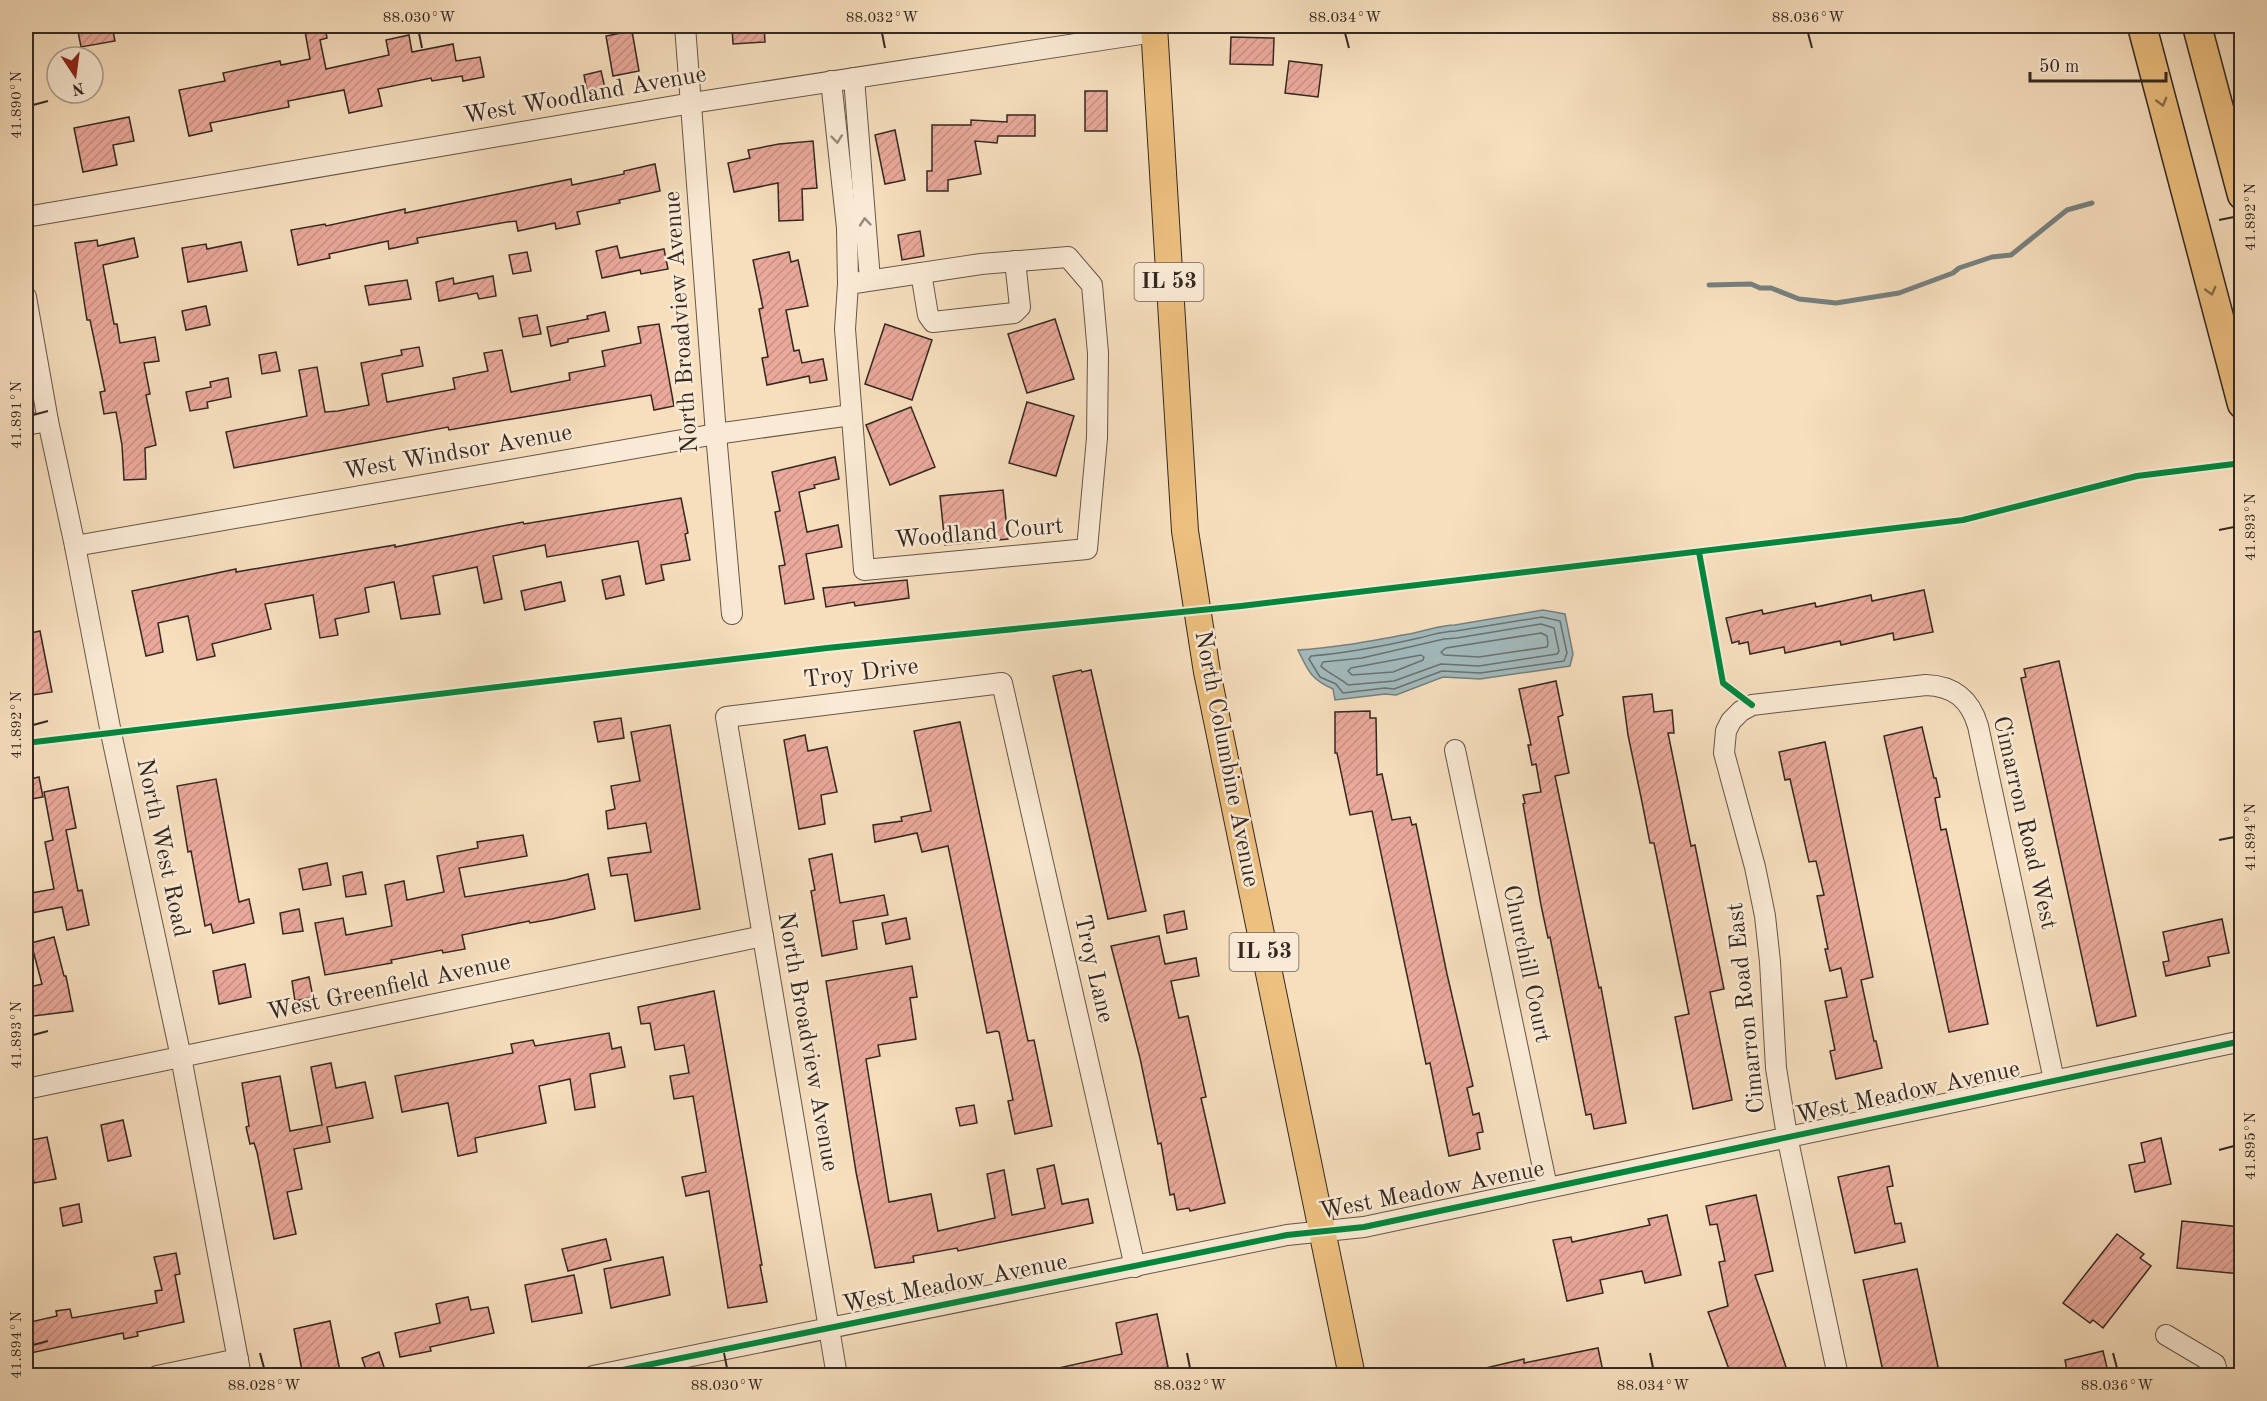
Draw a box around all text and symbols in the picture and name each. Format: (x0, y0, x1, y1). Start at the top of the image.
text: 88.030°W (383, 11, 455, 26)
text: 88.032°W (846, 11, 918, 26)
text: 88.034°W (1309, 11, 1381, 26)
text: 88.036°W (1772, 11, 1844, 26)
north arrow (45, 45, 105, 105)
scale bar (2030, 45, 2166, 83)
text: 50 m (2039, 58, 2079, 76)
street label: West Woodland Avenue (462, 63, 708, 129)
text: 41.890°N (10, 71, 25, 139)
text: N (69, 78, 86, 97)
one-way arrow (2155, 97, 2168, 107)
one-way arrow (830, 135, 843, 144)
text: 41.892°N (2244, 183, 2259, 251)
street label: North Broadview Avenue (661, 190, 703, 454)
one-way arrow (859, 217, 872, 226)
road number: IL 53 (1134, 263, 1204, 301)
one-way arrow (2204, 286, 2217, 296)
text: 41.891°N (10, 381, 25, 449)
street label: West Windsor Avenue (342, 421, 574, 485)
text: 41.893°N (2244, 493, 2259, 561)
street label: Woodland Court (894, 515, 1064, 553)
street label: North Columbine Avenue (1189, 629, 1263, 889)
street label: Troy Drive (802, 655, 920, 693)
text: 41.892°N (10, 691, 25, 759)
street label: Cimarron Road West (1988, 714, 2060, 932)
street label: North West Road (131, 757, 193, 939)
text: 41.894°N (2244, 803, 2259, 871)
street label: Churchill Court (1498, 883, 1554, 1045)
street label: Cimarron Road East (1724, 901, 1770, 1115)
street label: North Broadview Avenue (772, 910, 842, 1174)
street label: Troy Lane (1069, 913, 1117, 1025)
road number: IL 53 (1230, 933, 1298, 971)
street label: West Greenfield Avenue (265, 951, 513, 1025)
text: 41.893°N (10, 1001, 25, 1069)
street label: West Meadow Avenue (1794, 1058, 2022, 1128)
text: 41.895°N (2244, 1112, 2259, 1180)
street label: West Meadow Avenue (1318, 1157, 1546, 1225)
street label: West Meadow Avenue (841, 1250, 1069, 1318)
text: 41.894°N (10, 1311, 25, 1379)
text: 88.028°W (228, 1379, 300, 1394)
text: 88.030°W (691, 1379, 763, 1394)
text: 88.032°W (1154, 1379, 1226, 1394)
text: 88.034°W (1617, 1379, 1689, 1394)
text: 88.036°W (2081, 1379, 2153, 1394)

